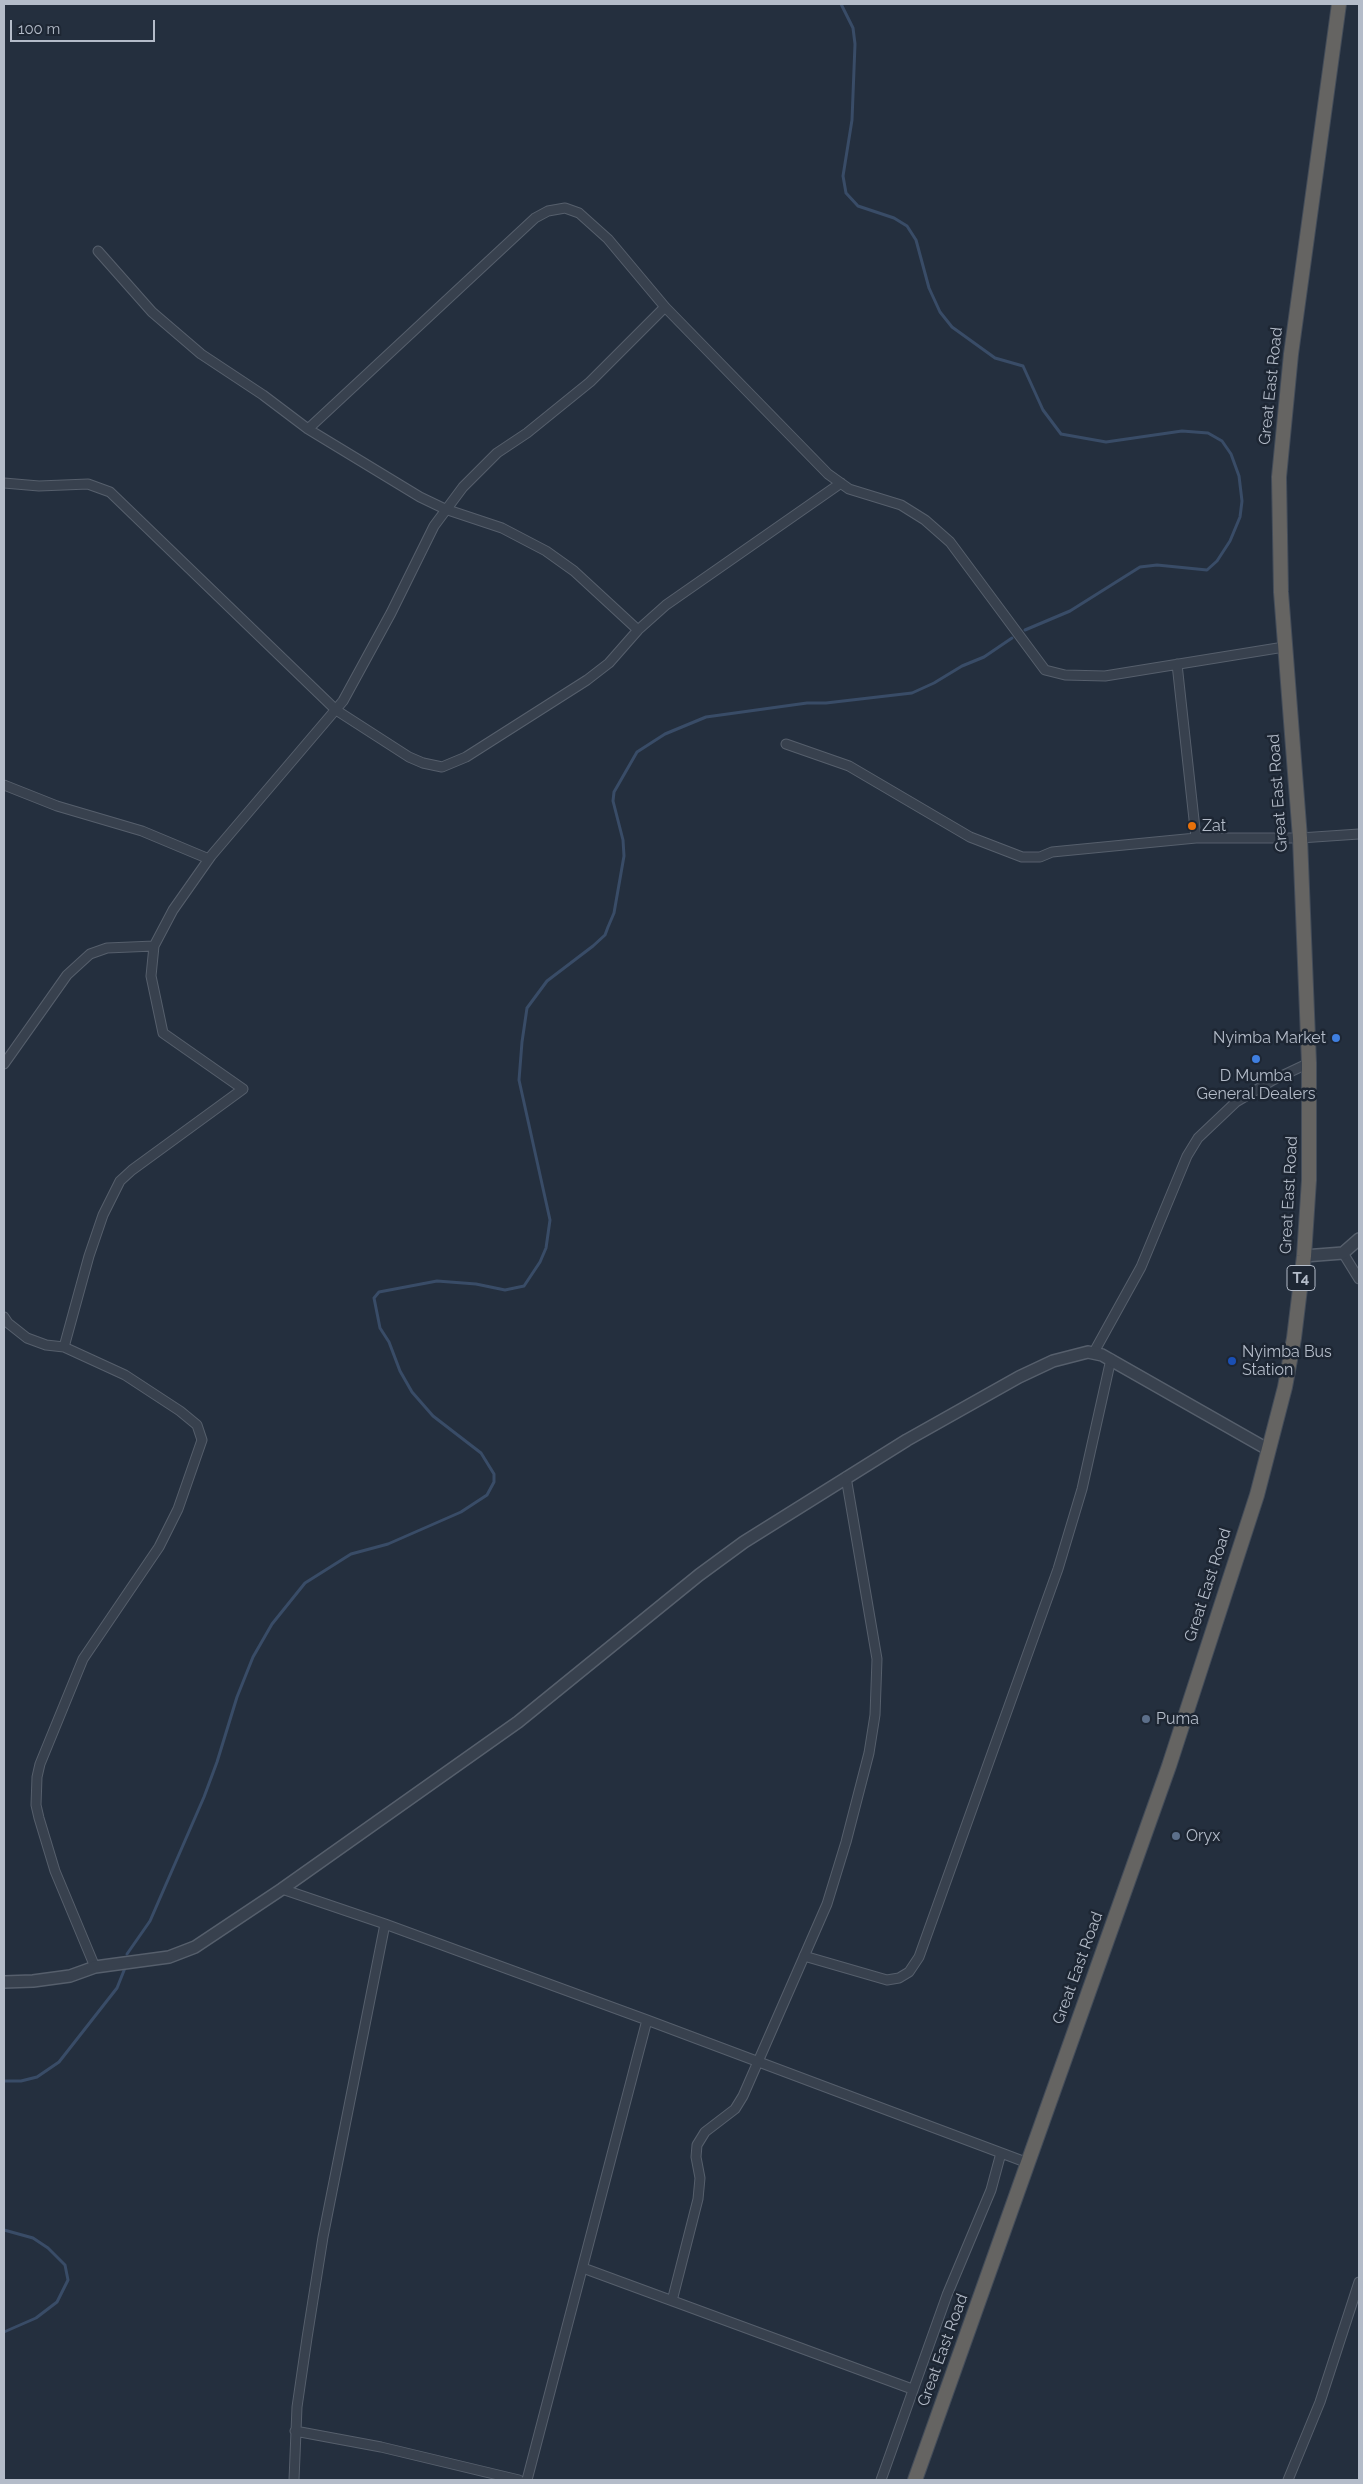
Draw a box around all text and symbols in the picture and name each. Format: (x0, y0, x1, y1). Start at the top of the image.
scale bar (12, 10, 158, 42)
text: 100 m (18, 20, 60, 38)
street label: Great East Road (1255, 326, 1287, 446)
street label: Great East Road (1264, 733, 1292, 853)
place label: Zat (1202, 816, 1226, 836)
marker: Zat (1186, 820, 1198, 832)
place label: Nyimba Market (1213, 1028, 1326, 1048)
marker: Nyimba Market (1330, 1032, 1342, 1044)
marker: D Mumba General Dealers (1250, 1053, 1262, 1065)
place label: D Mumba General Dealers (1197, 1066, 1315, 1104)
street label: Great East Road (1276, 1135, 1302, 1255)
road number: T4 (1287, 1266, 1315, 1290)
place label: Nyimba Bus Station (1242, 1342, 1332, 1380)
marker: Nyimba Bus Station (1226, 1355, 1238, 1367)
street label: Great East Road (1181, 1526, 1235, 1644)
place label: Puma (1156, 1709, 1199, 1729)
marker: Puma (1140, 1713, 1152, 1725)
place label: Oryx (1186, 1826, 1220, 1846)
marker: Oryx (1170, 1830, 1182, 1842)
street label: Great East Road (1049, 1909, 1107, 2027)
street label: Great East Road (914, 2291, 972, 2409)

